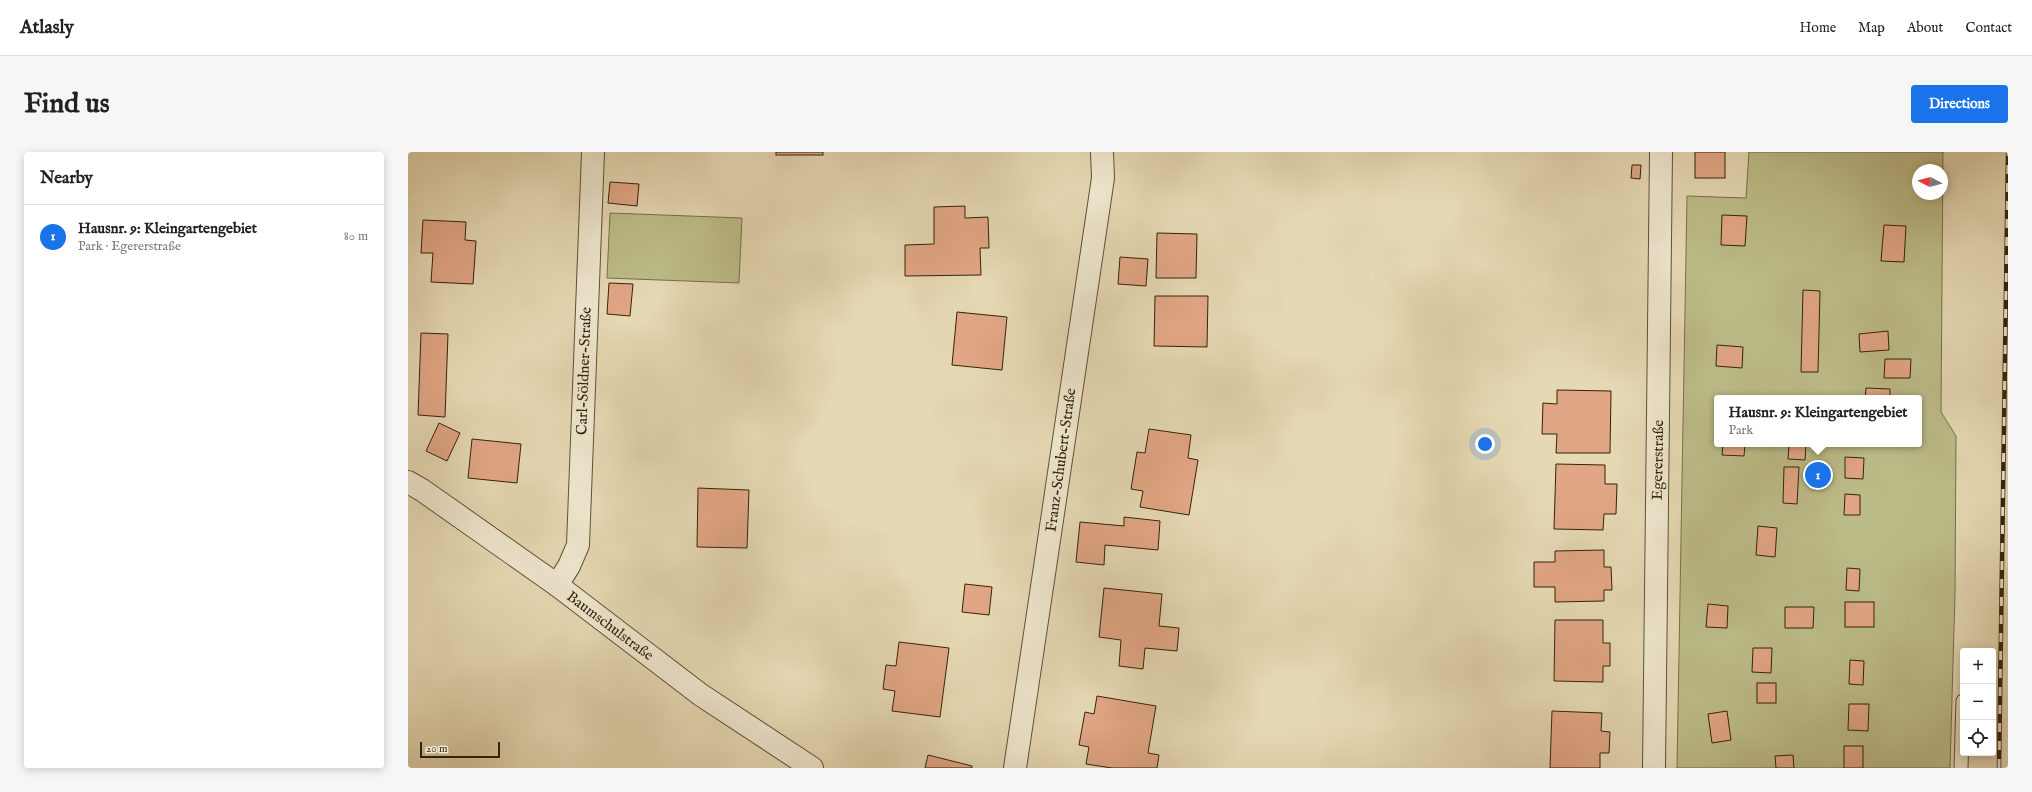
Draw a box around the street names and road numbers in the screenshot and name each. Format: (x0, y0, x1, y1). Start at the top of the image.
street label: Carl-Söldner-Straße (572, 306, 596, 435)
street label: Franz-Schubert-Straße (1042, 387, 1081, 533)
street label: Egererstraße (1648, 420, 1668, 500)
street label: Baumschulstraße (563, 587, 657, 665)

